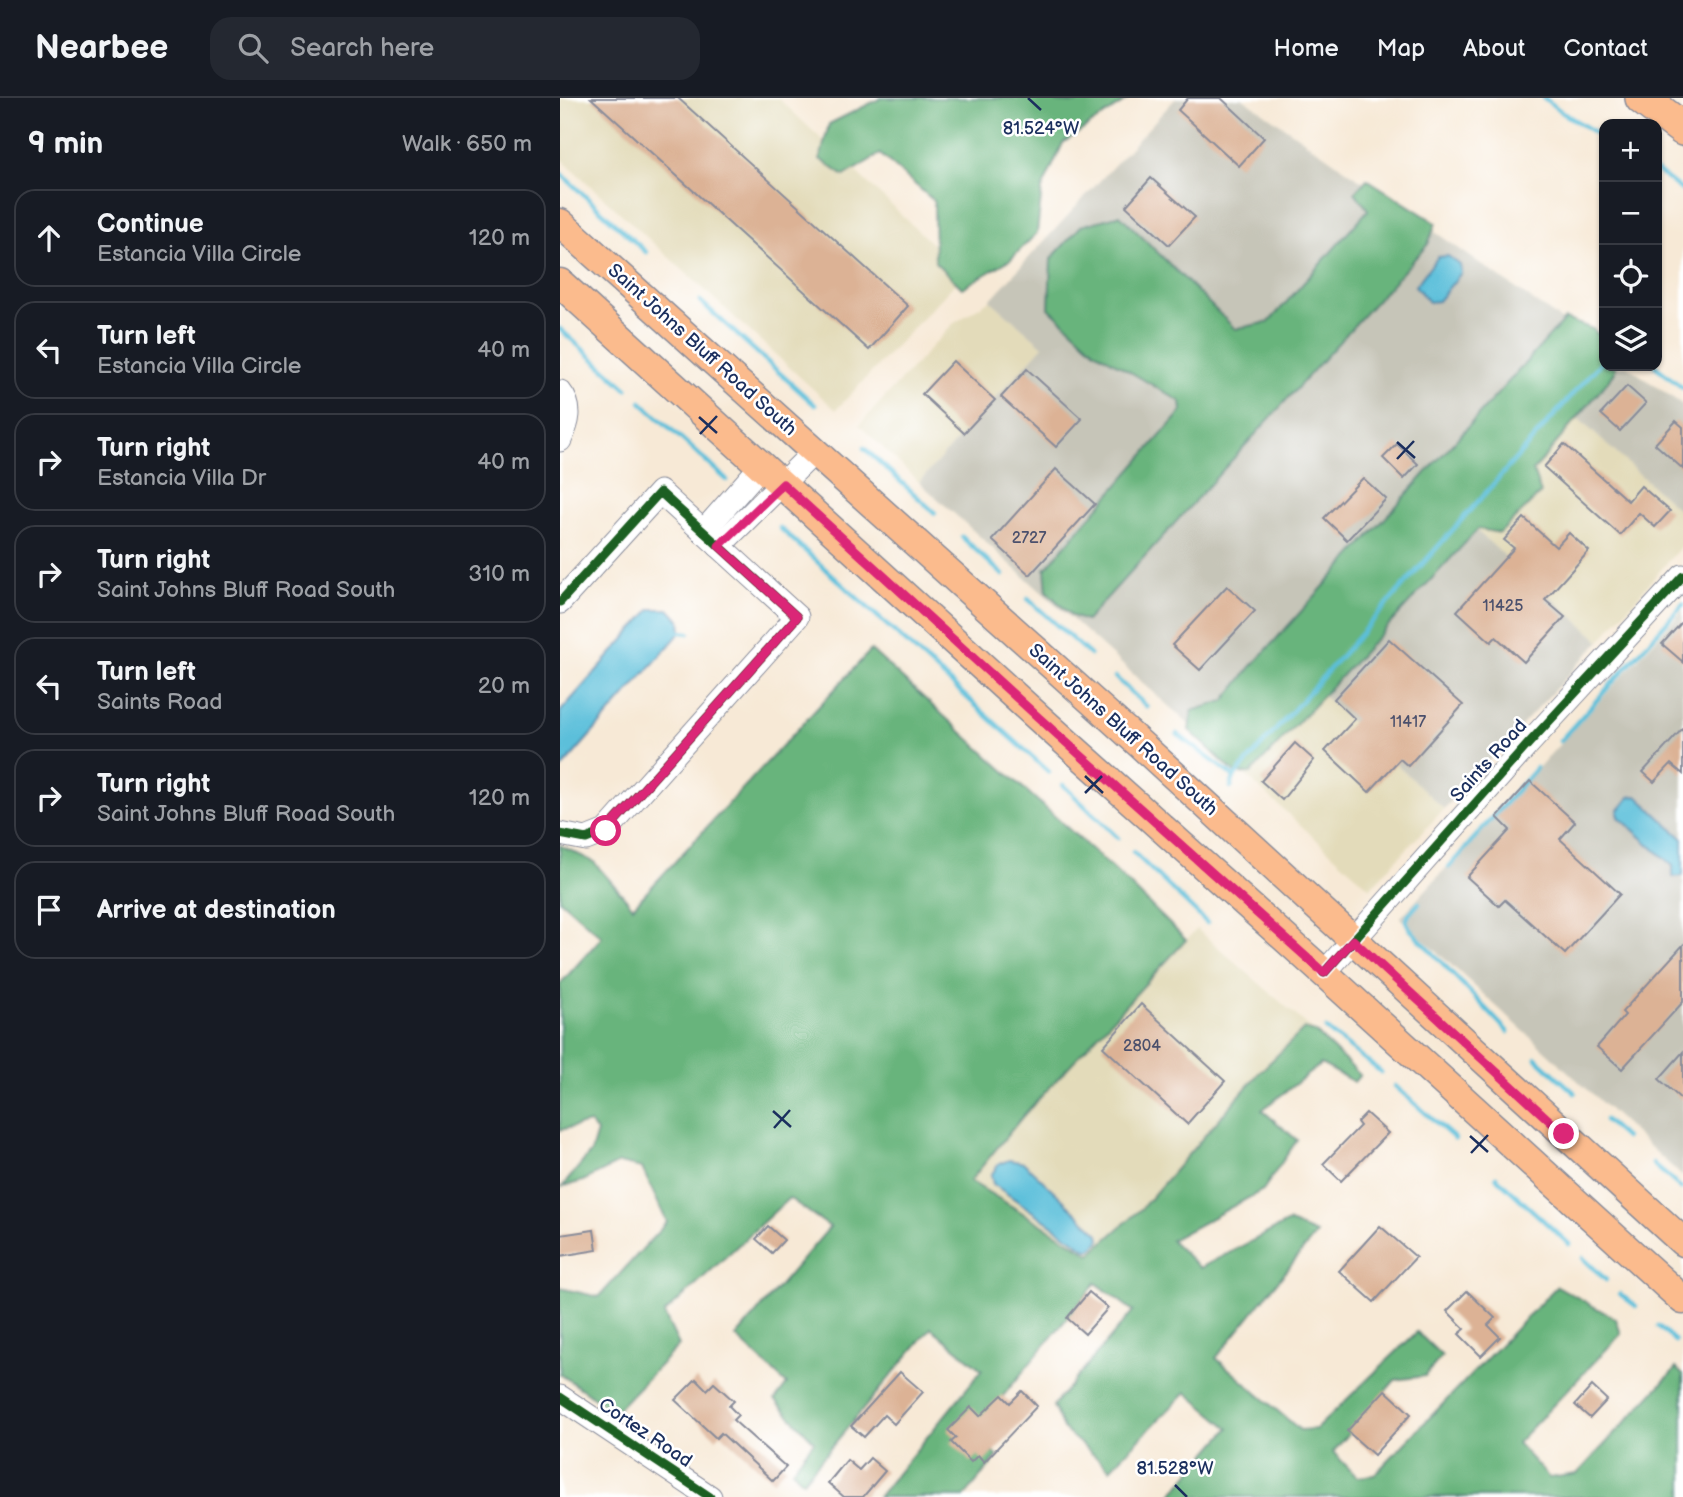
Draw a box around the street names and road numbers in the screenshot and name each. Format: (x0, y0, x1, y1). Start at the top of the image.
street label: Saint Johns Bluff Road South (603, 259, 801, 441)
street label: Saint Johns Bluff Road South (1024, 639, 1222, 821)
street label: Saints Road (1446, 715, 1532, 807)
street label: Cortez Road (594, 1393, 696, 1473)

